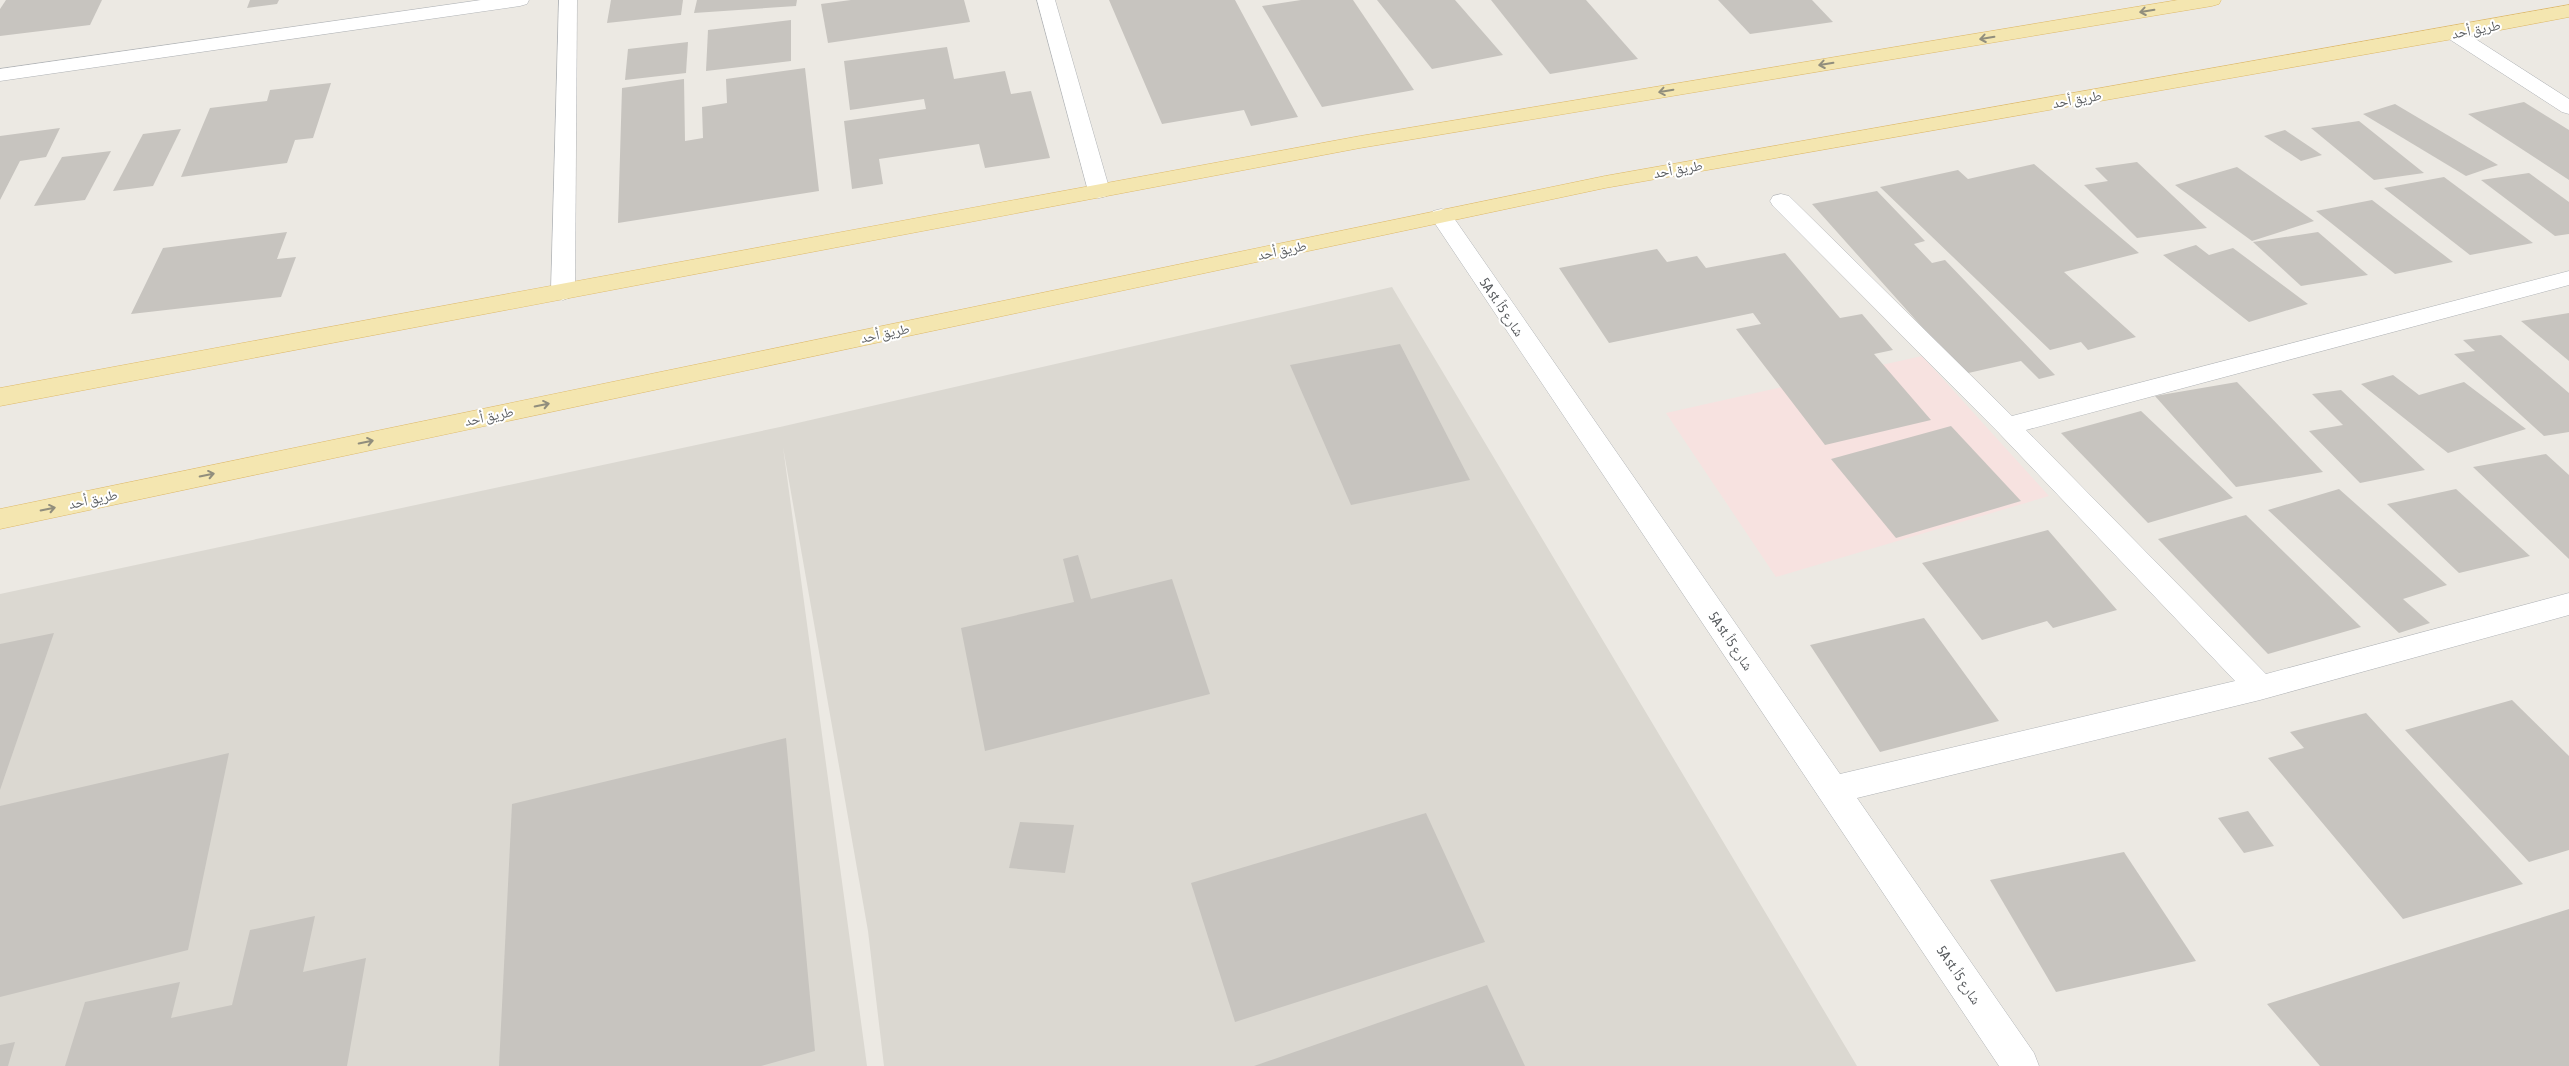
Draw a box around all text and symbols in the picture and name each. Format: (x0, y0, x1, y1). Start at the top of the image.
one-way arrow (2139, 6, 2155, 16)
street label: طريق أحد (2450, 16, 2502, 44)
one-way arrow (1979, 33, 1995, 43)
one-way arrow (1819, 60, 1835, 70)
one-way arrow (1658, 86, 1674, 96)
street label: طريق أحد (2051, 87, 2103, 113)
street label: طريق أحد (1652, 157, 1704, 183)
street label: طريق أحد (1256, 237, 1308, 265)
street label: 5A st. شارع 5أ (1475, 275, 1527, 340)
street label: طريق أحد (859, 320, 911, 348)
one-way arrow (534, 400, 550, 409)
street label: طريق أحد (463, 403, 515, 431)
one-way arrow (357, 437, 373, 446)
one-way arrow (198, 470, 214, 480)
street label: طريق أحد (67, 486, 119, 514)
one-way arrow (39, 504, 55, 513)
street label: 5A st. شارع 5أ (1704, 609, 1756, 674)
street label: 5A st. شارع 5أ (1932, 943, 1984, 1008)

